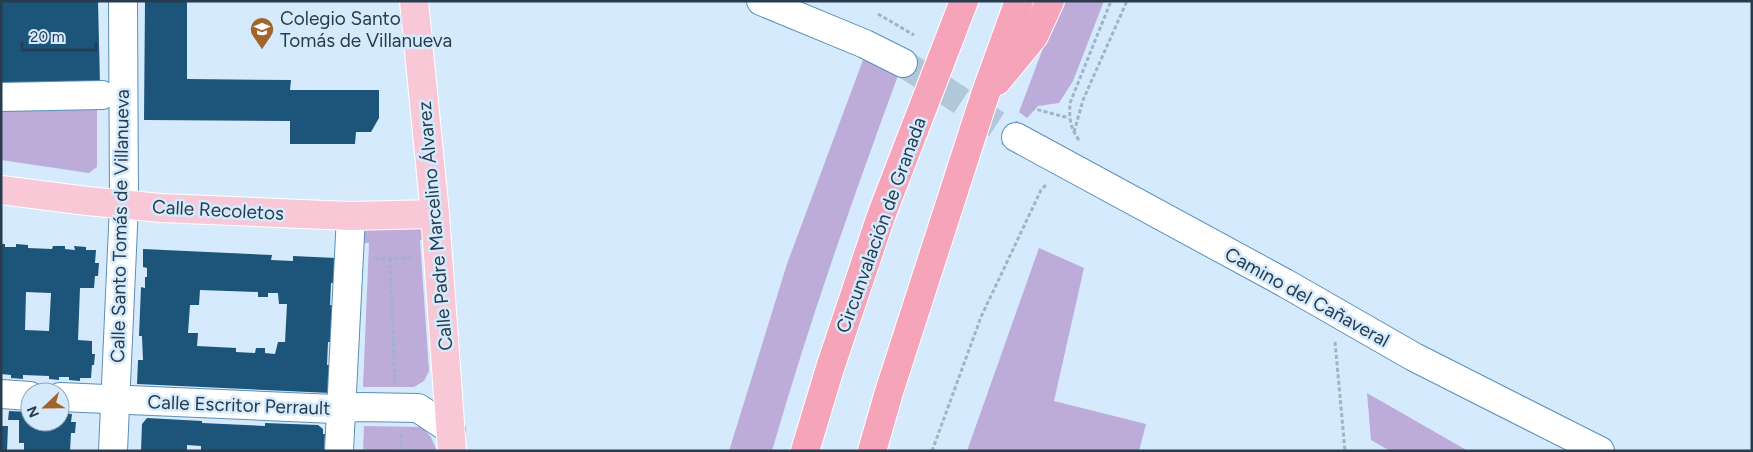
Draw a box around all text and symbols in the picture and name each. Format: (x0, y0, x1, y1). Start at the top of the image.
place label: Colegio Santo Tomás de Villanueva (280, 7, 452, 52)
school or university icon: Colegio Santo Tomás de Villanueva (249, 16, 275, 50)
scale bar (22, 20, 96, 52)
text: 20 m (30, 28, 64, 46)
street label: Calle Santo Tomás de Villanueva (106, 89, 134, 363)
street label: Calle Padre Marcelino Álvarez (413, 100, 457, 352)
street label: Circunvalación de Granada (831, 114, 931, 336)
street label: Calle Recoletos (152, 195, 285, 225)
street label: Camino del Cañaveral (1221, 242, 1393, 352)
north arrow (20, 382, 70, 432)
street label: Calle Escritor Perrault (147, 390, 331, 420)
text: N (24, 403, 43, 420)

